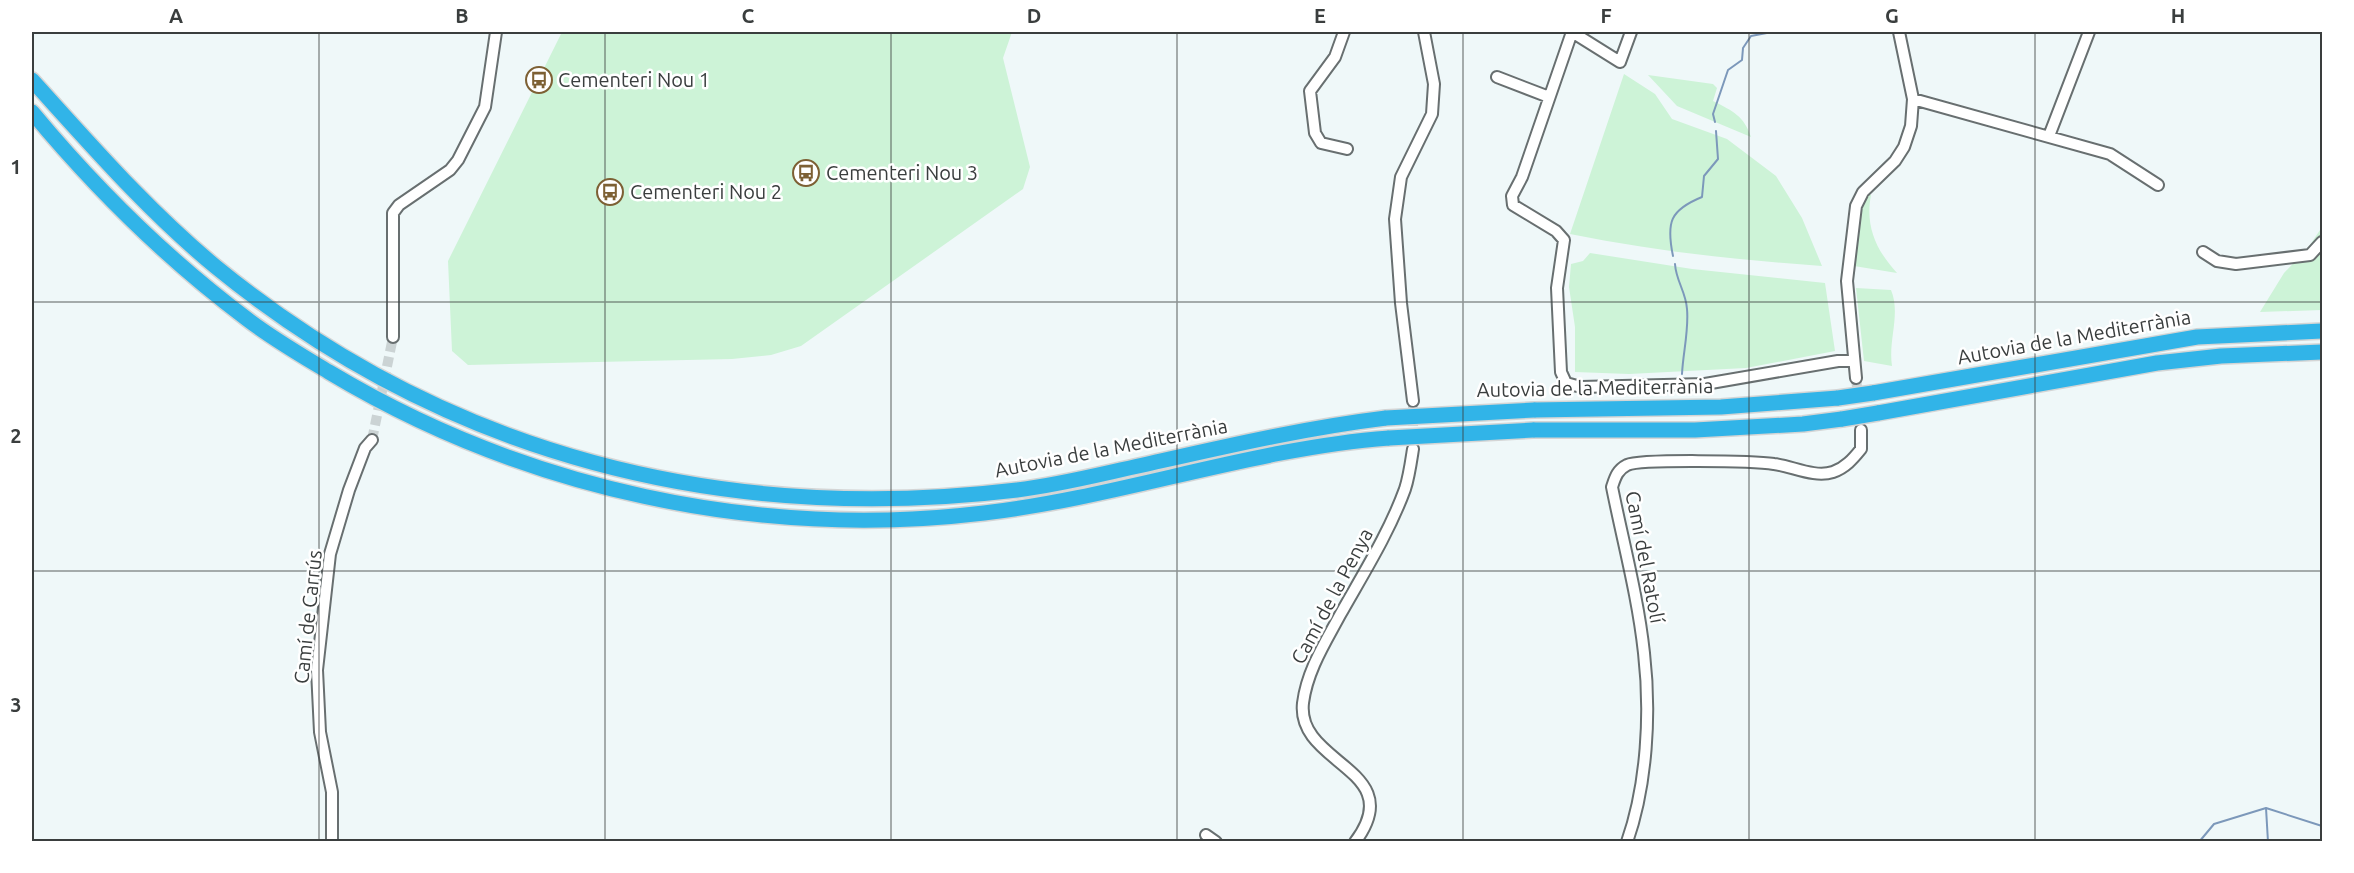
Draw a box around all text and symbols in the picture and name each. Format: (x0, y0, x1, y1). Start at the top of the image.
text: A (169, 4, 183, 27)
text: B (455, 4, 469, 27)
text: C (742, 4, 755, 27)
text: D (1027, 4, 1041, 27)
text: E (1314, 4, 1326, 27)
text: F (1600, 4, 1612, 27)
text: G (1885, 4, 1899, 27)
text: H (2171, 4, 2185, 27)
bus stop icon: Cementeri Nou 1 (524, 65, 554, 95)
place label: Cementeri Nou 1 (558, 68, 710, 91)
text: 1 (10, 155, 22, 178)
bus stop icon: Cementeri Nou 3 (791, 158, 821, 188)
place label: Cementeri Nou 3 (826, 161, 978, 184)
bus stop icon: Cementeri Nou 2 (595, 177, 625, 207)
place label: Cementeri Nou 2 (630, 180, 782, 203)
street label: Autovia de la Mediterrània (1955, 305, 2192, 368)
street label: Autovia de la Mediterrània (1476, 374, 1714, 401)
street label: Autovia de la Mediterrània (993, 414, 1229, 481)
text: 2 (10, 424, 22, 447)
street label: Camí del Ratolí (1621, 489, 1670, 626)
street label: Camí de la Penya (1286, 524, 1377, 668)
street label: Camí de Carrús (289, 549, 326, 685)
text: 3 (10, 693, 22, 716)

